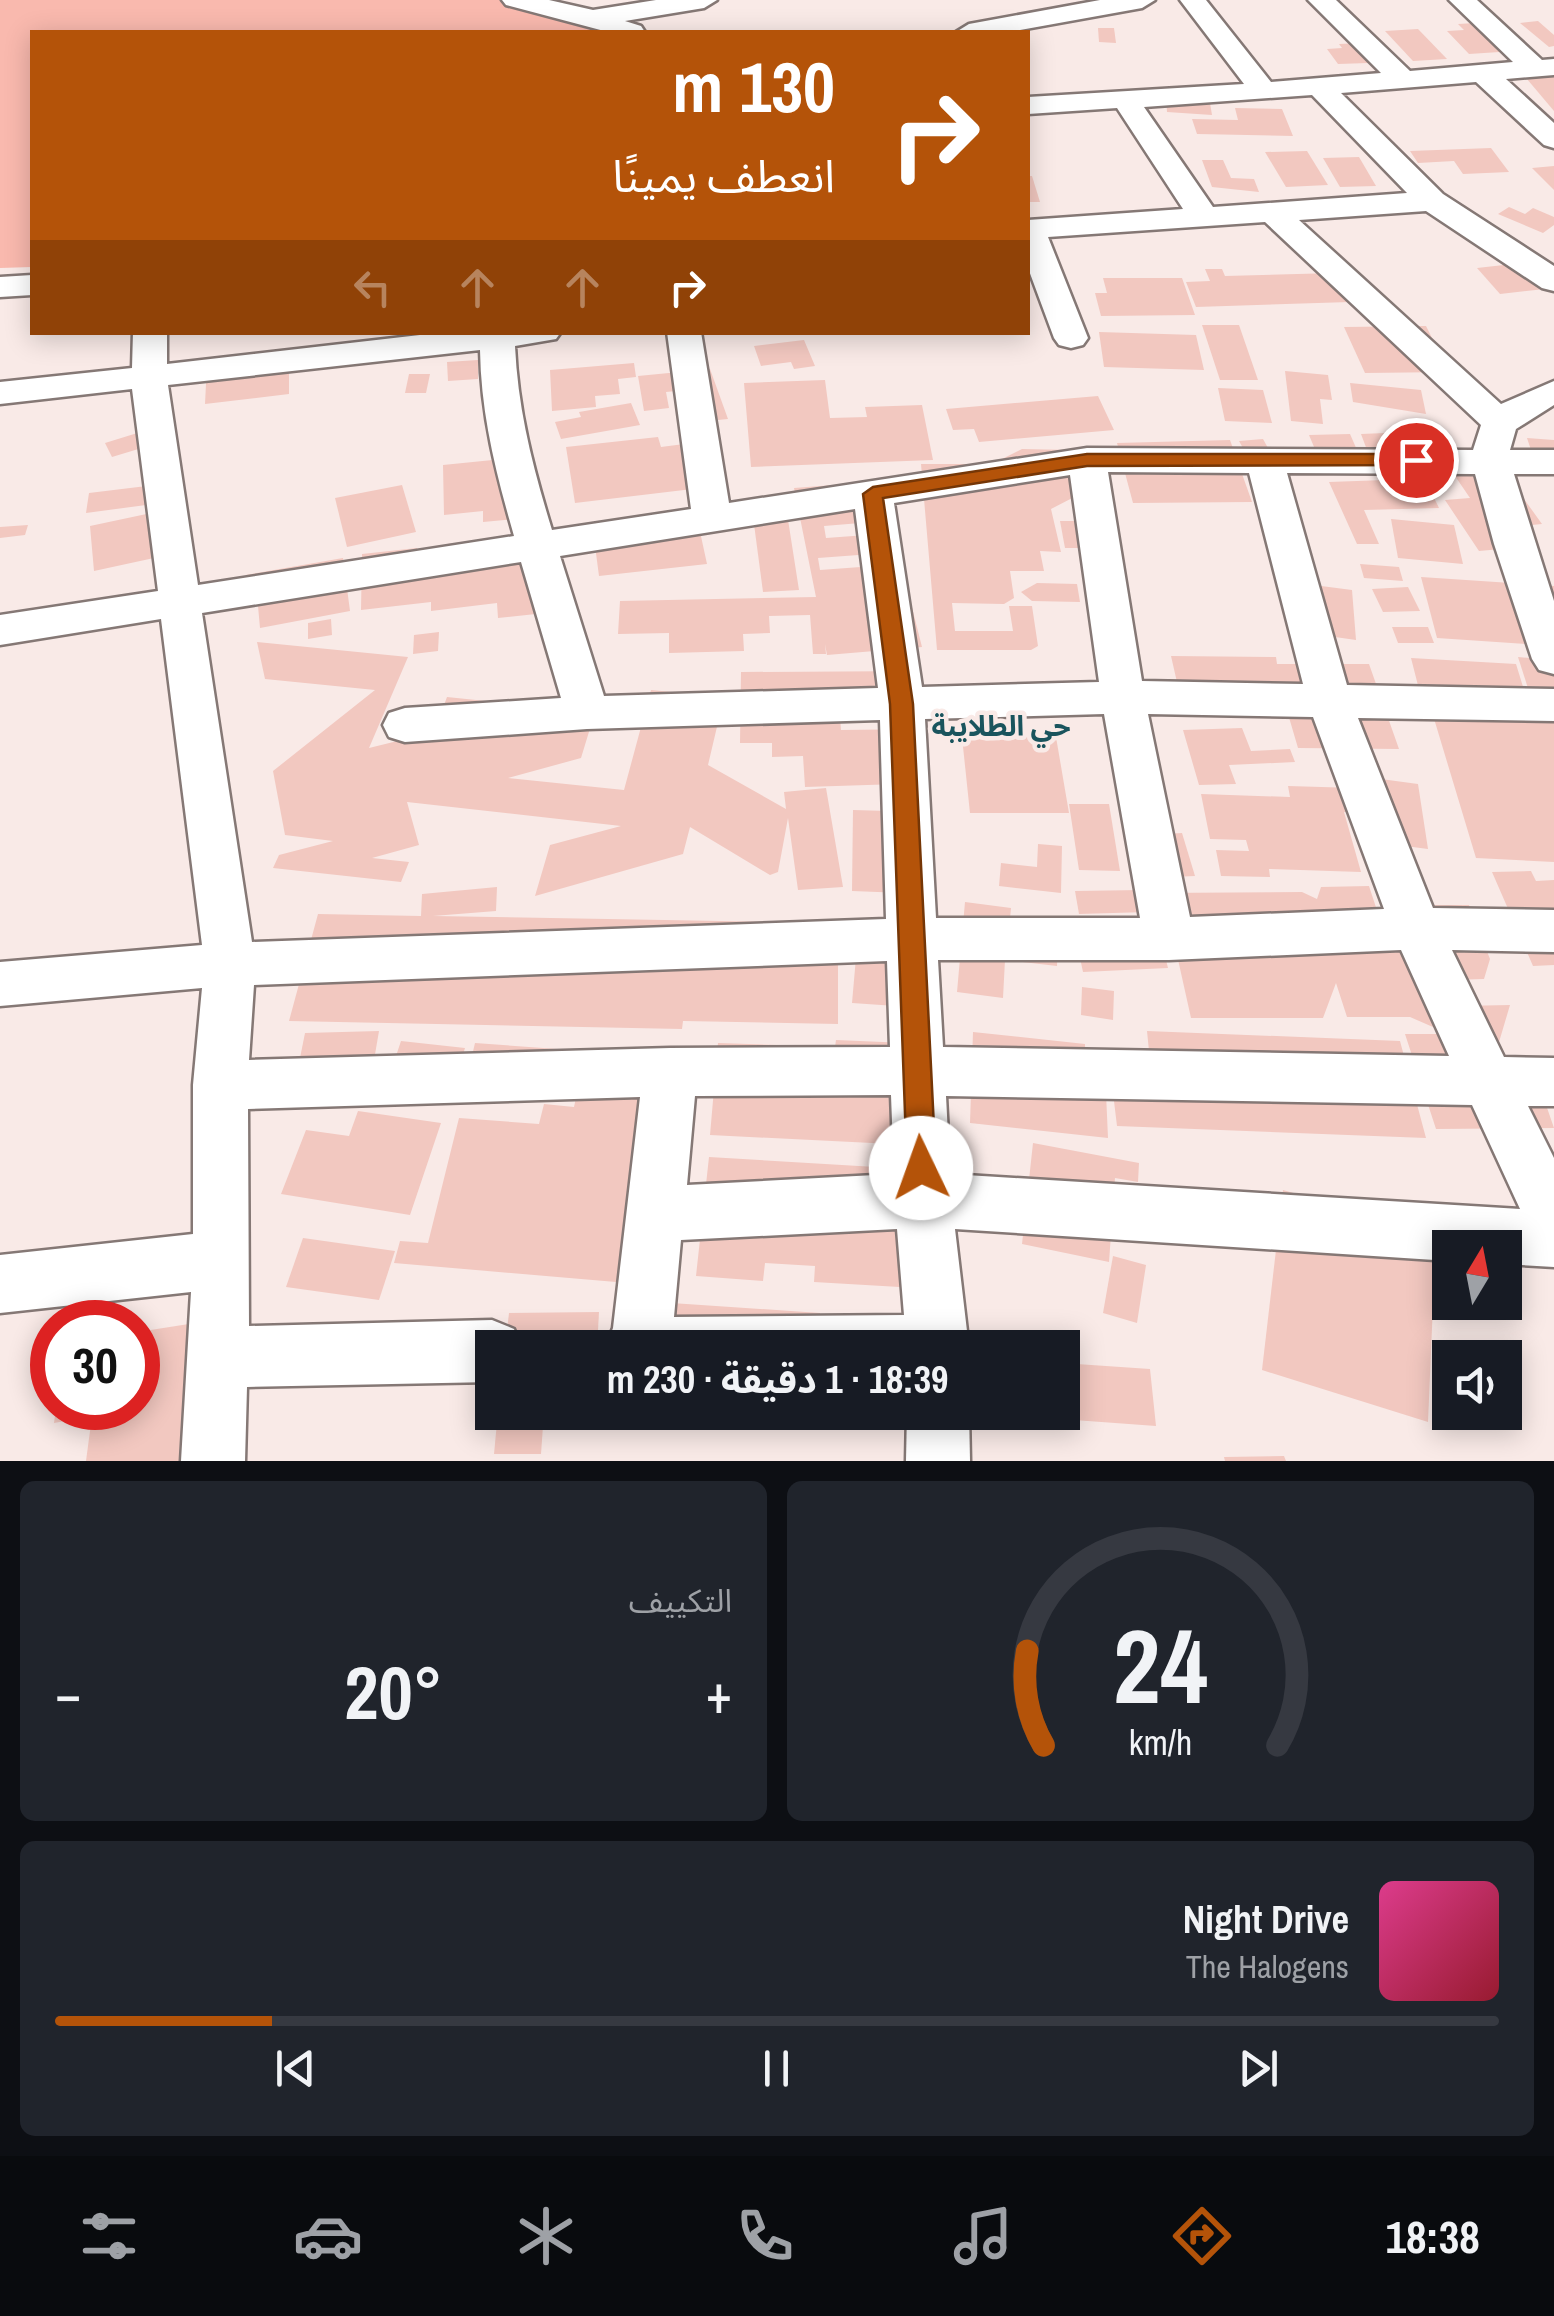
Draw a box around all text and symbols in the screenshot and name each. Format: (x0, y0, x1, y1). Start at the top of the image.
text: 130 m (672, 40, 835, 134)
icon: right (870, 70, 1000, 200)
text: انعطف يمينًا (612, 145, 835, 206)
icon: left (345, 260, 400, 315)
icon: ahead (450, 260, 505, 315)
icon: ahead (555, 260, 610, 315)
icon: right (660, 260, 715, 315)
pin (1374, 418, 1459, 503)
icon: arrive (1389, 433, 1444, 488)
district label: حي الطلايبة (931, 707, 1071, 748)
position arrow (869, 1116, 973, 1220)
north arrow (1432, 1230, 1522, 1320)
map controls (1432, 1230, 1522, 1430)
speed limit sign: 30 (30, 1300, 160, 1430)
button: sound (1432, 1340, 1522, 1430)
text: 18:39 · 1 دقيقة · 230 m (607, 1354, 948, 1405)
text: التكييف (629, 1579, 732, 1622)
text: 24 (1113, 1595, 1208, 1735)
text: 20° (344, 1641, 443, 1742)
text: − (55, 1656, 81, 1730)
text: + (706, 1656, 732, 1730)
text: km/h (1129, 1718, 1192, 1766)
text: Night Drive (1183, 1894, 1349, 1945)
text: The Halogens (1186, 1945, 1349, 1988)
icon: previous (268, 2041, 323, 2096)
icon: pause (749, 2041, 804, 2096)
icon: next (1231, 2041, 1286, 2096)
icon: filters (74, 2201, 144, 2271)
icon: car (293, 2201, 363, 2271)
icon: climate (511, 2201, 581, 2271)
icon: phone (730, 2201, 800, 2271)
icon: music (948, 2201, 1018, 2271)
icon: directions (1167, 2201, 1237, 2271)
text: 18:38 (1385, 2206, 1480, 2267)

